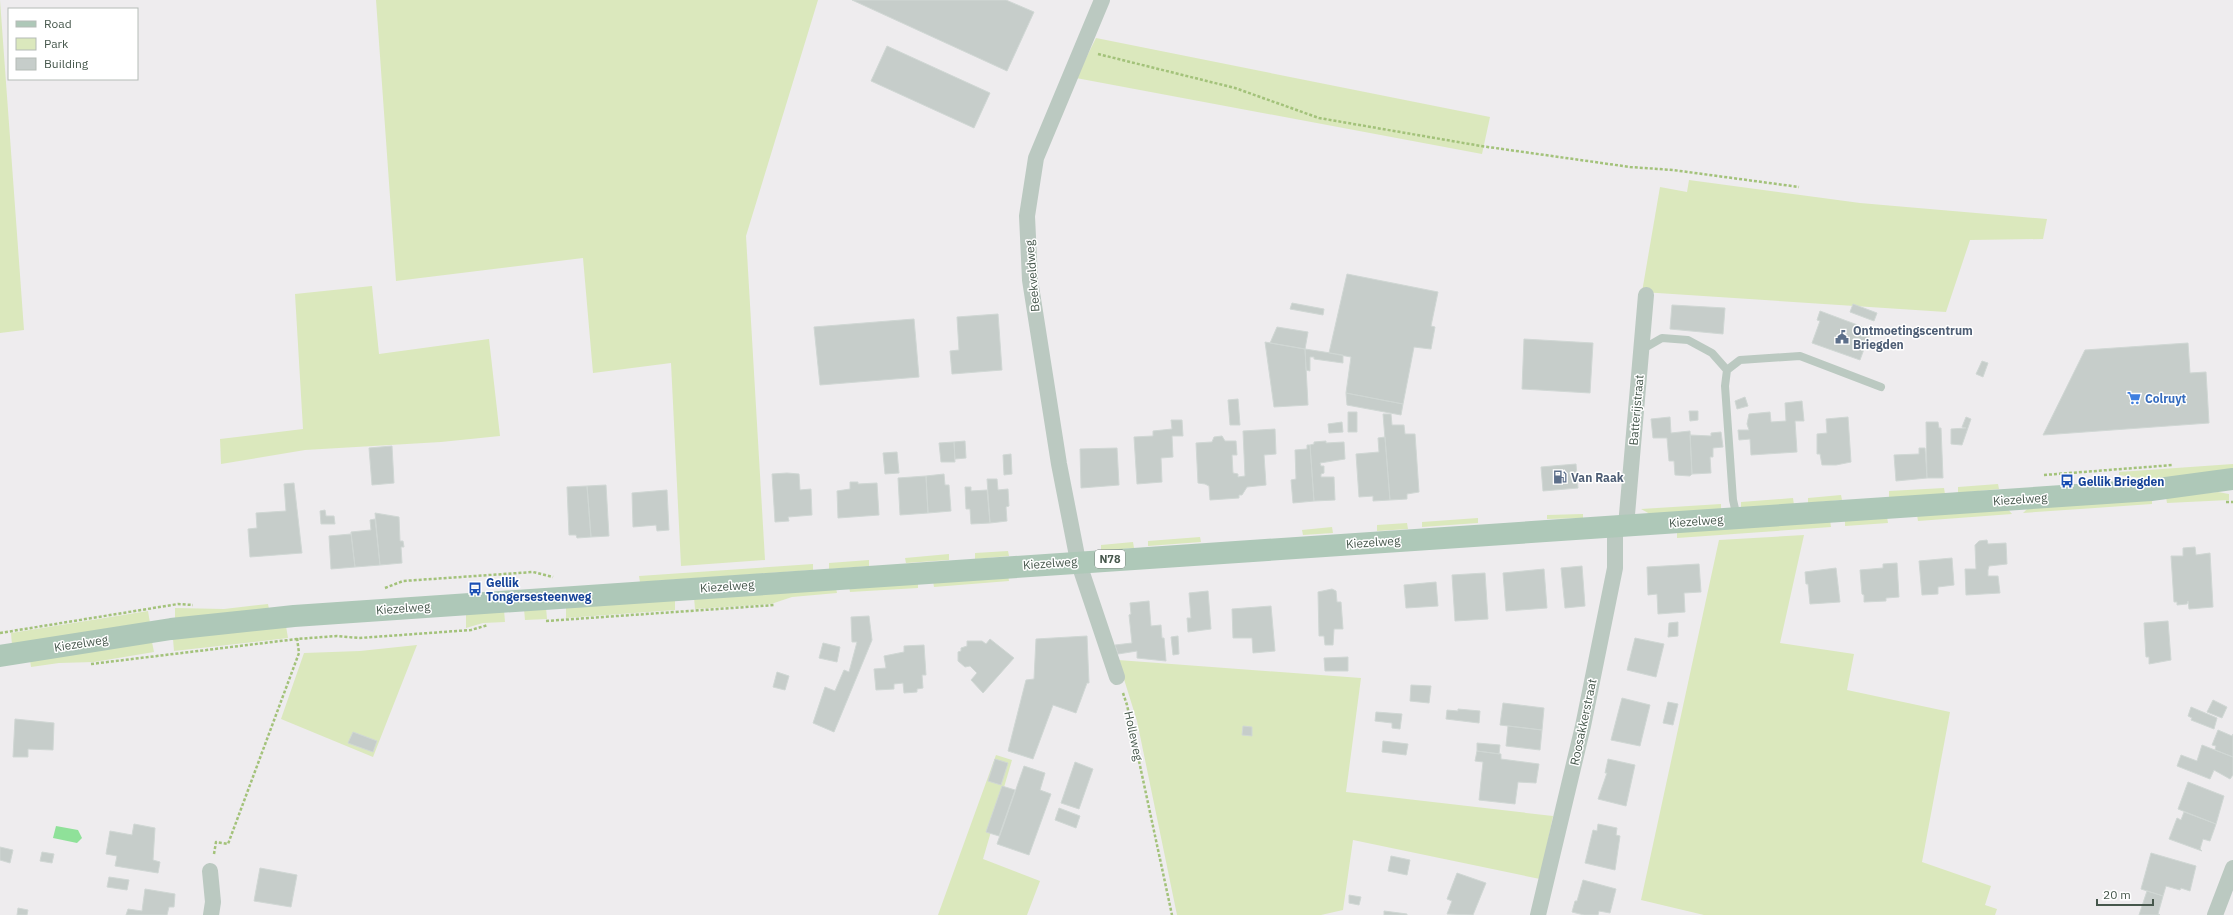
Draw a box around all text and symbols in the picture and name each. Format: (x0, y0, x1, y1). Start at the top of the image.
legend (8, 8, 138, 80)
text: Road (44, 16, 72, 31)
text: Park (44, 36, 69, 51)
text: Building (44, 56, 89, 71)
street label: Beekveldweg (1021, 239, 1043, 312)
place label: Ontmoetingscentrum Briegden (1853, 323, 1973, 352)
public building icon: Ontmoetingscentrum Briegden (1834, 329, 1850, 345)
street label: Batterijstraat (1625, 374, 1647, 446)
supermarket icon: Colruyt (2126, 390, 2142, 406)
place label: Colruyt (2145, 391, 2187, 406)
fuel station icon: Van Raak (1552, 469, 1568, 485)
place label: Van Raak (1571, 470, 1624, 485)
bus stop icon: Gellik Briegden (2059, 473, 2075, 489)
place label: Gellik Briegden (2078, 474, 2165, 489)
street label: Kiezelweg (1992, 490, 2048, 508)
street label: Kiezelweg (1668, 512, 1724, 530)
street label: Kiezelweg (1345, 533, 1401, 551)
road number: N78 (1095, 550, 1125, 568)
street label: Kiezelweg (1022, 554, 1078, 572)
place label: Gellik Tongersesteenweg (486, 575, 592, 604)
street label: Kiezelweg (699, 577, 755, 595)
bus stop icon: Gellik Tongersesteenweg (467, 581, 483, 597)
street label: Kiezelweg (375, 599, 431, 617)
street label: Kiezelweg (53, 631, 110, 655)
street label: Roosakkerstraat (1567, 677, 1599, 767)
street label: Holleweg (1121, 710, 1147, 763)
scale bar (2097, 881, 2153, 907)
text: 20 m (2103, 887, 2131, 902)

